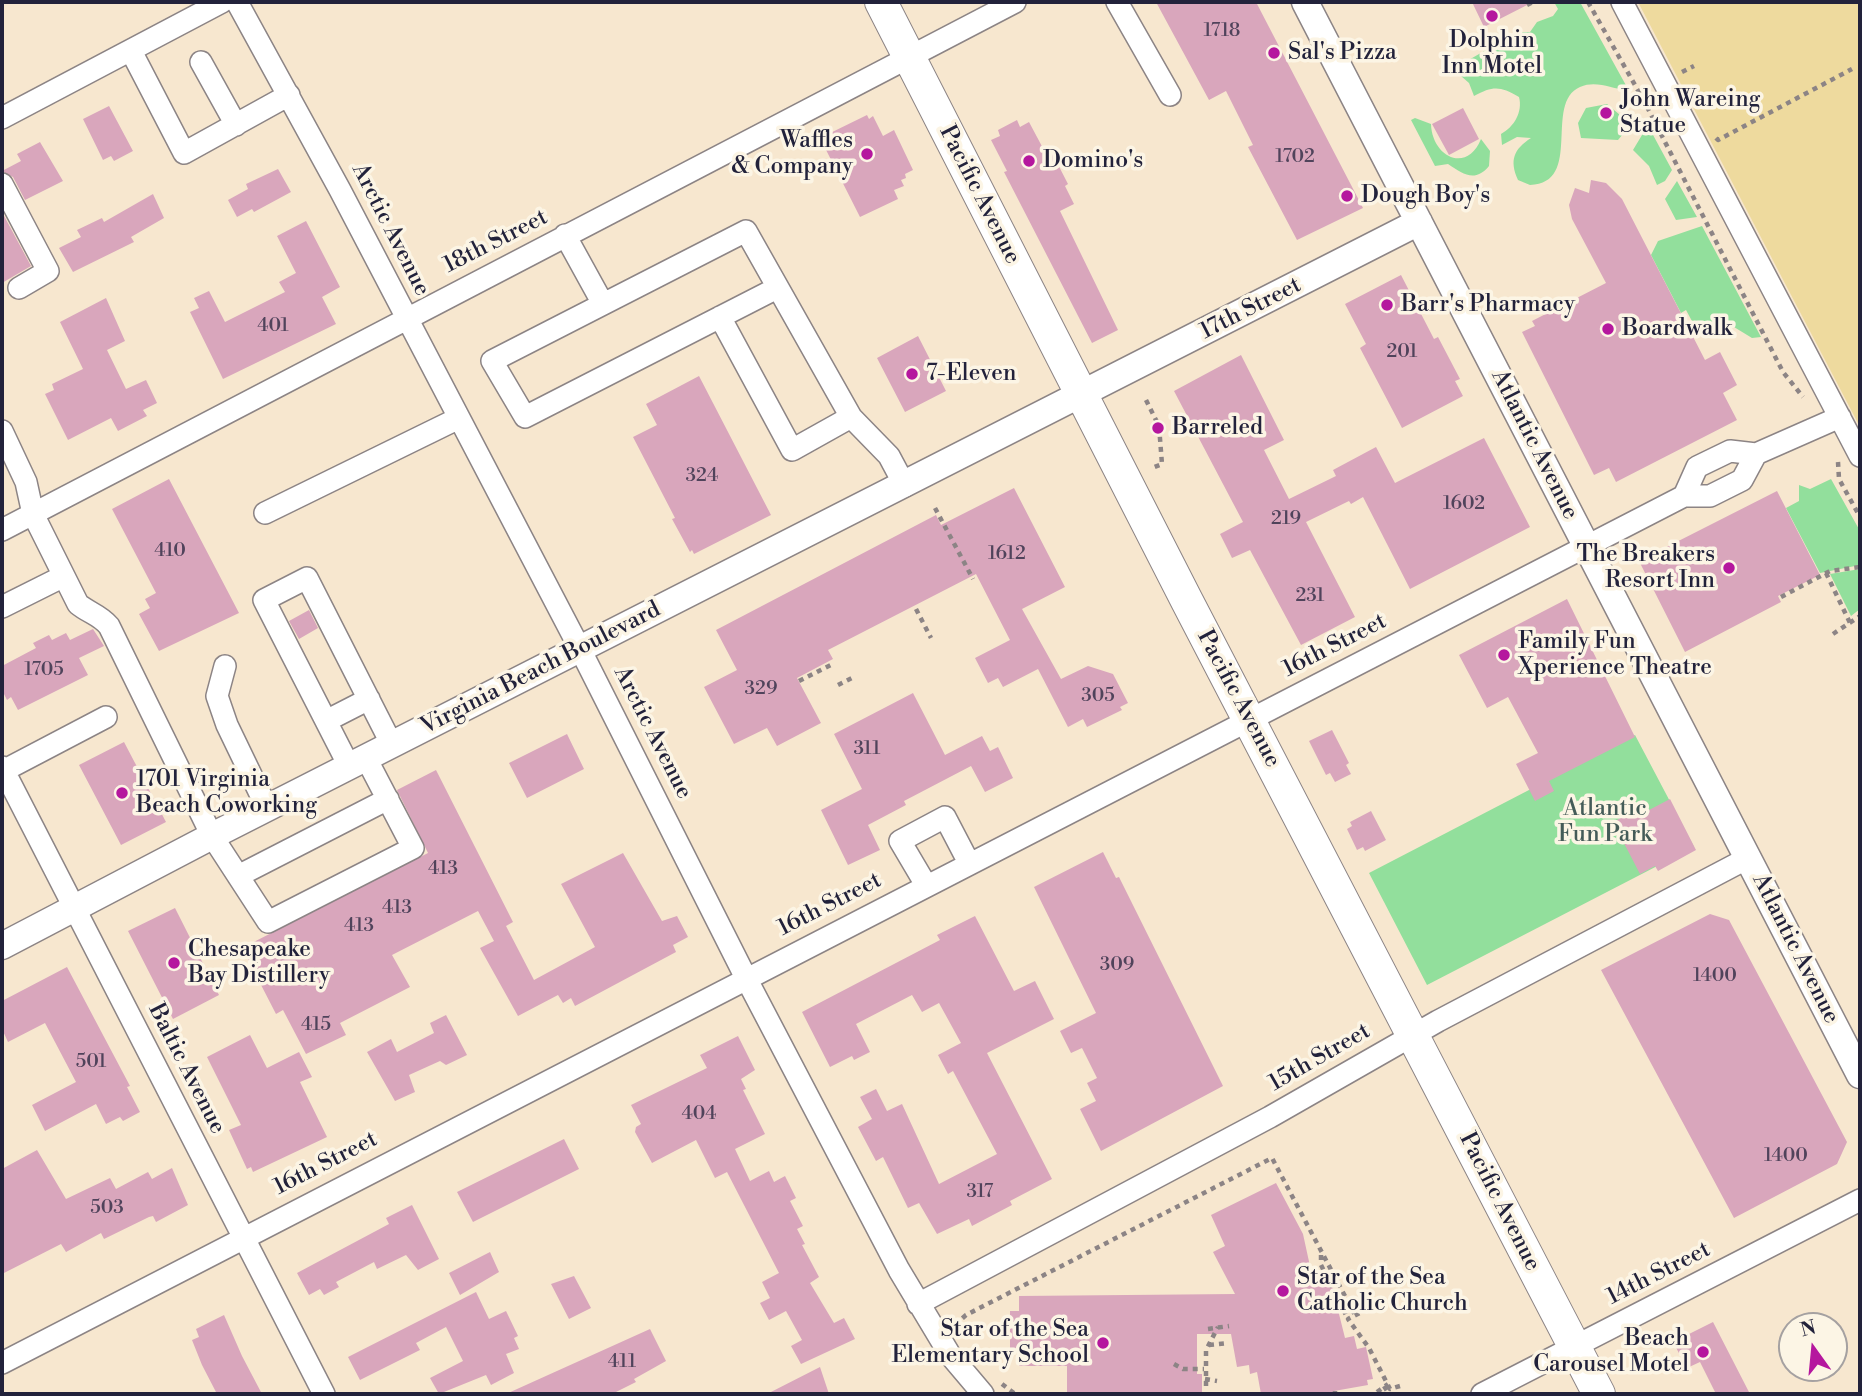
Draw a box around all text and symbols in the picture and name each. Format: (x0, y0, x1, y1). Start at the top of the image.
marker: Dolphin Inn Motel (1484, 8, 1500, 24)
house number: 1718 (1204, 20, 1240, 42)
place label: Dolphin Inn Motel (1442, 27, 1542, 81)
place label: Sal's Pizza (1288, 39, 1397, 67)
marker: Sal's Pizza (1266, 45, 1282, 61)
place label: John Wareing Statue (1620, 86, 1761, 140)
marker: John Wareing Statue (1598, 105, 1614, 121)
street label: Pacific Avenue (932, 121, 1026, 269)
place label: Waffles & Company (731, 127, 853, 181)
marker: Waffles & Company (859, 146, 875, 162)
house number: 1702 (1275, 146, 1315, 168)
place label: Domino's (1043, 147, 1143, 175)
marker: Domino's (1021, 153, 1037, 169)
street label: Arctic Avenue (345, 159, 435, 301)
place label: Dough Boy's (1361, 182, 1490, 210)
marker: Dough Boy's (1339, 188, 1355, 204)
street label: 18th Street (439, 204, 553, 280)
street label: 17th Street (1196, 272, 1306, 346)
place label: Barr's Pharmacy (1401, 291, 1575, 319)
marker: Barr's Pharmacy (1379, 297, 1395, 313)
house number: 401 (257, 315, 289, 337)
place label: Boardwalk (1622, 315, 1732, 343)
marker: Boardwalk (1600, 321, 1616, 337)
house number: 201 (1386, 341, 1418, 363)
place label: 7-Eleven (926, 360, 1017, 388)
marker: 7-Eleven (904, 366, 920, 382)
street label: Atlantic Avenue (1484, 366, 1584, 524)
place label: Barreled (1172, 414, 1263, 442)
marker: Barreled (1150, 420, 1166, 436)
house number: 324 (686, 465, 718, 487)
house number: 1602 (1443, 493, 1485, 515)
house number: 219 (1271, 508, 1301, 530)
house number: 410 (154, 540, 186, 562)
place label: The Breakers Resort Inn (1577, 541, 1715, 595)
house number: 1612 (988, 543, 1026, 565)
marker: The Breakers Resort Inn (1721, 560, 1737, 576)
house number: 231 (1295, 585, 1325, 607)
street label: Virginia Beach Boulevard (417, 596, 665, 742)
street label: 16th Street (1279, 608, 1391, 684)
street label: Pacific Avenue (1190, 626, 1286, 772)
place label: Family Fun Xperience Theatre (1518, 628, 1712, 682)
marker: Family Fun Xperience Theatre (1496, 647, 1512, 663)
house number: 1705 (24, 659, 64, 681)
street label: Arctic Avenue (607, 662, 697, 804)
house number: 329 (745, 678, 777, 700)
house number: 305 (1081, 685, 1115, 707)
house number: 311 (853, 738, 881, 760)
place label: 1701 Virginia Beach Coworking (136, 766, 317, 820)
marker: 1701 Virginia Beach Coworking (114, 785, 130, 801)
park label: Atlantic Fun Park (1558, 795, 1652, 849)
house number: 413 (428, 858, 458, 880)
street label: 16th Street (774, 867, 886, 943)
street label: Atlantic Avenue (1745, 870, 1845, 1028)
house number: 413 (382, 897, 412, 919)
house number: 413 (344, 915, 374, 937)
place label: Chesapeake Bay Distillery (188, 936, 330, 990)
house number: 309 (1100, 954, 1134, 976)
marker: Chesapeake Bay Distillery (166, 955, 182, 971)
house number: 1400 (1693, 965, 1737, 987)
street label: Baltic Avenue (141, 999, 231, 1139)
house number: 415 (301, 1014, 331, 1036)
street label: 15th Street (1265, 1018, 1375, 1098)
house number: 501 (76, 1051, 106, 1073)
house number: 404 (681, 1103, 717, 1125)
street label: 16th Street (270, 1126, 382, 1202)
street label: Pacific Avenue (1452, 1128, 1546, 1276)
house number: 1400 (1764, 1145, 1808, 1167)
house number: 317 (967, 1181, 993, 1203)
house number: 503 (90, 1197, 124, 1219)
street label: 14th Street (1603, 1236, 1715, 1312)
place label: Star of the Sea Catholic Church (1297, 1264, 1468, 1318)
marker: Star of the Sea Catholic Church (1275, 1283, 1291, 1299)
north arrow (1778, 1312, 1848, 1382)
text: N (1798, 1315, 1818, 1342)
place label: Star of the Sea Elementary School (891, 1316, 1089, 1370)
place label: Beach Carousel Motel (1533, 1325, 1689, 1379)
marker: Star of the Sea Elementary School (1095, 1335, 1111, 1351)
marker: Beach Carousel Motel (1695, 1344, 1711, 1360)
house number: 411 (608, 1351, 636, 1373)

